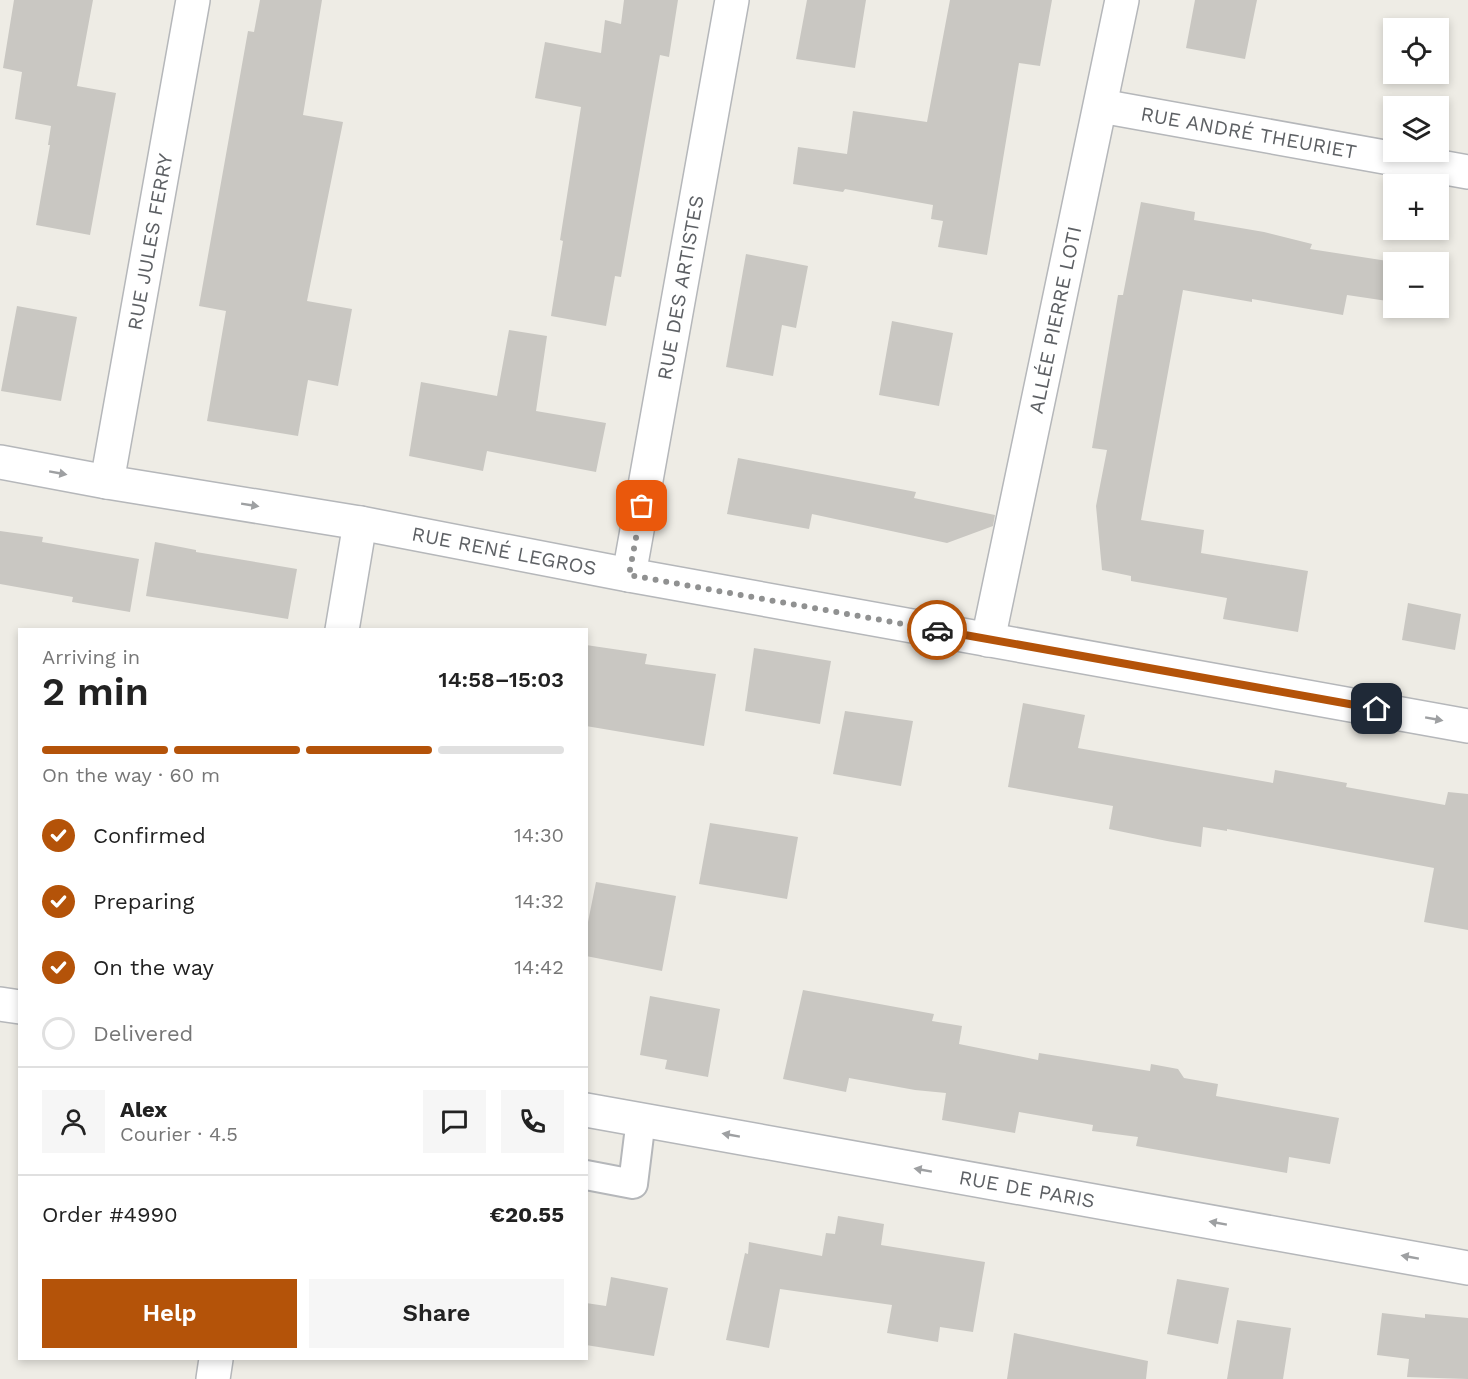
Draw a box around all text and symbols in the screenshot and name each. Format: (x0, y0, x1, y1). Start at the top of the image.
map controls (1383, 18, 1449, 318)
button: locate (1383, 18, 1449, 84)
button: layers (1383, 96, 1449, 162)
street label: RUE ANDRÉ THEURIET (1139, 101, 1358, 164)
street label: RUE JULES FERRY (122, 151, 177, 332)
button: + (1383, 174, 1449, 240)
street label: RUE DES ARTISTES (652, 193, 709, 382)
street label: ALLÉE PIERRE LOTI (1024, 224, 1086, 416)
button: − (1383, 252, 1449, 318)
one-way arrow (48, 469, 67, 478)
pin (616, 480, 667, 531)
icon: bag (625, 489, 658, 522)
one-way arrow (240, 501, 259, 510)
street label: RUE RENÉ LEGROS (410, 521, 598, 580)
courier (907, 600, 967, 660)
icon: car (921, 614, 954, 647)
text: Arriving in (42, 645, 140, 669)
text: 14:58–15:03 (438, 667, 564, 692)
text: 2 min (42, 669, 149, 714)
pin (1351, 683, 1402, 734)
icon: home (1360, 692, 1393, 725)
one-way arrow (1424, 715, 1443, 724)
text: On the way · 60 m (42, 763, 220, 787)
icon: check (42, 819, 75, 852)
text: Confirmed (93, 823, 206, 848)
text: 14:30 (514, 823, 564, 847)
icon: check (42, 885, 75, 918)
text: Preparing (93, 889, 194, 914)
text: 14:32 (515, 889, 564, 913)
icon: check (42, 951, 75, 984)
text: On the way (93, 955, 214, 980)
text: 14:42 (514, 955, 564, 979)
text: Delivered (93, 1021, 193, 1046)
button: person (42, 1090, 105, 1153)
button: chat (423, 1090, 486, 1153)
button: phone (501, 1090, 564, 1153)
text: Alex (120, 1097, 167, 1122)
text: Courier · 4.5 (120, 1122, 238, 1146)
one-way arrow (722, 1131, 741, 1140)
one-way arrow (914, 1165, 933, 1174)
street label: RUE DE PARIS (957, 1165, 1097, 1213)
text: Order #4990 (42, 1202, 178, 1227)
text: €20.55 (489, 1202, 564, 1227)
one-way arrow (1209, 1218, 1228, 1227)
one-way arrow (1401, 1252, 1420, 1261)
button: Help (42, 1279, 297, 1348)
button: Share (309, 1279, 564, 1348)

